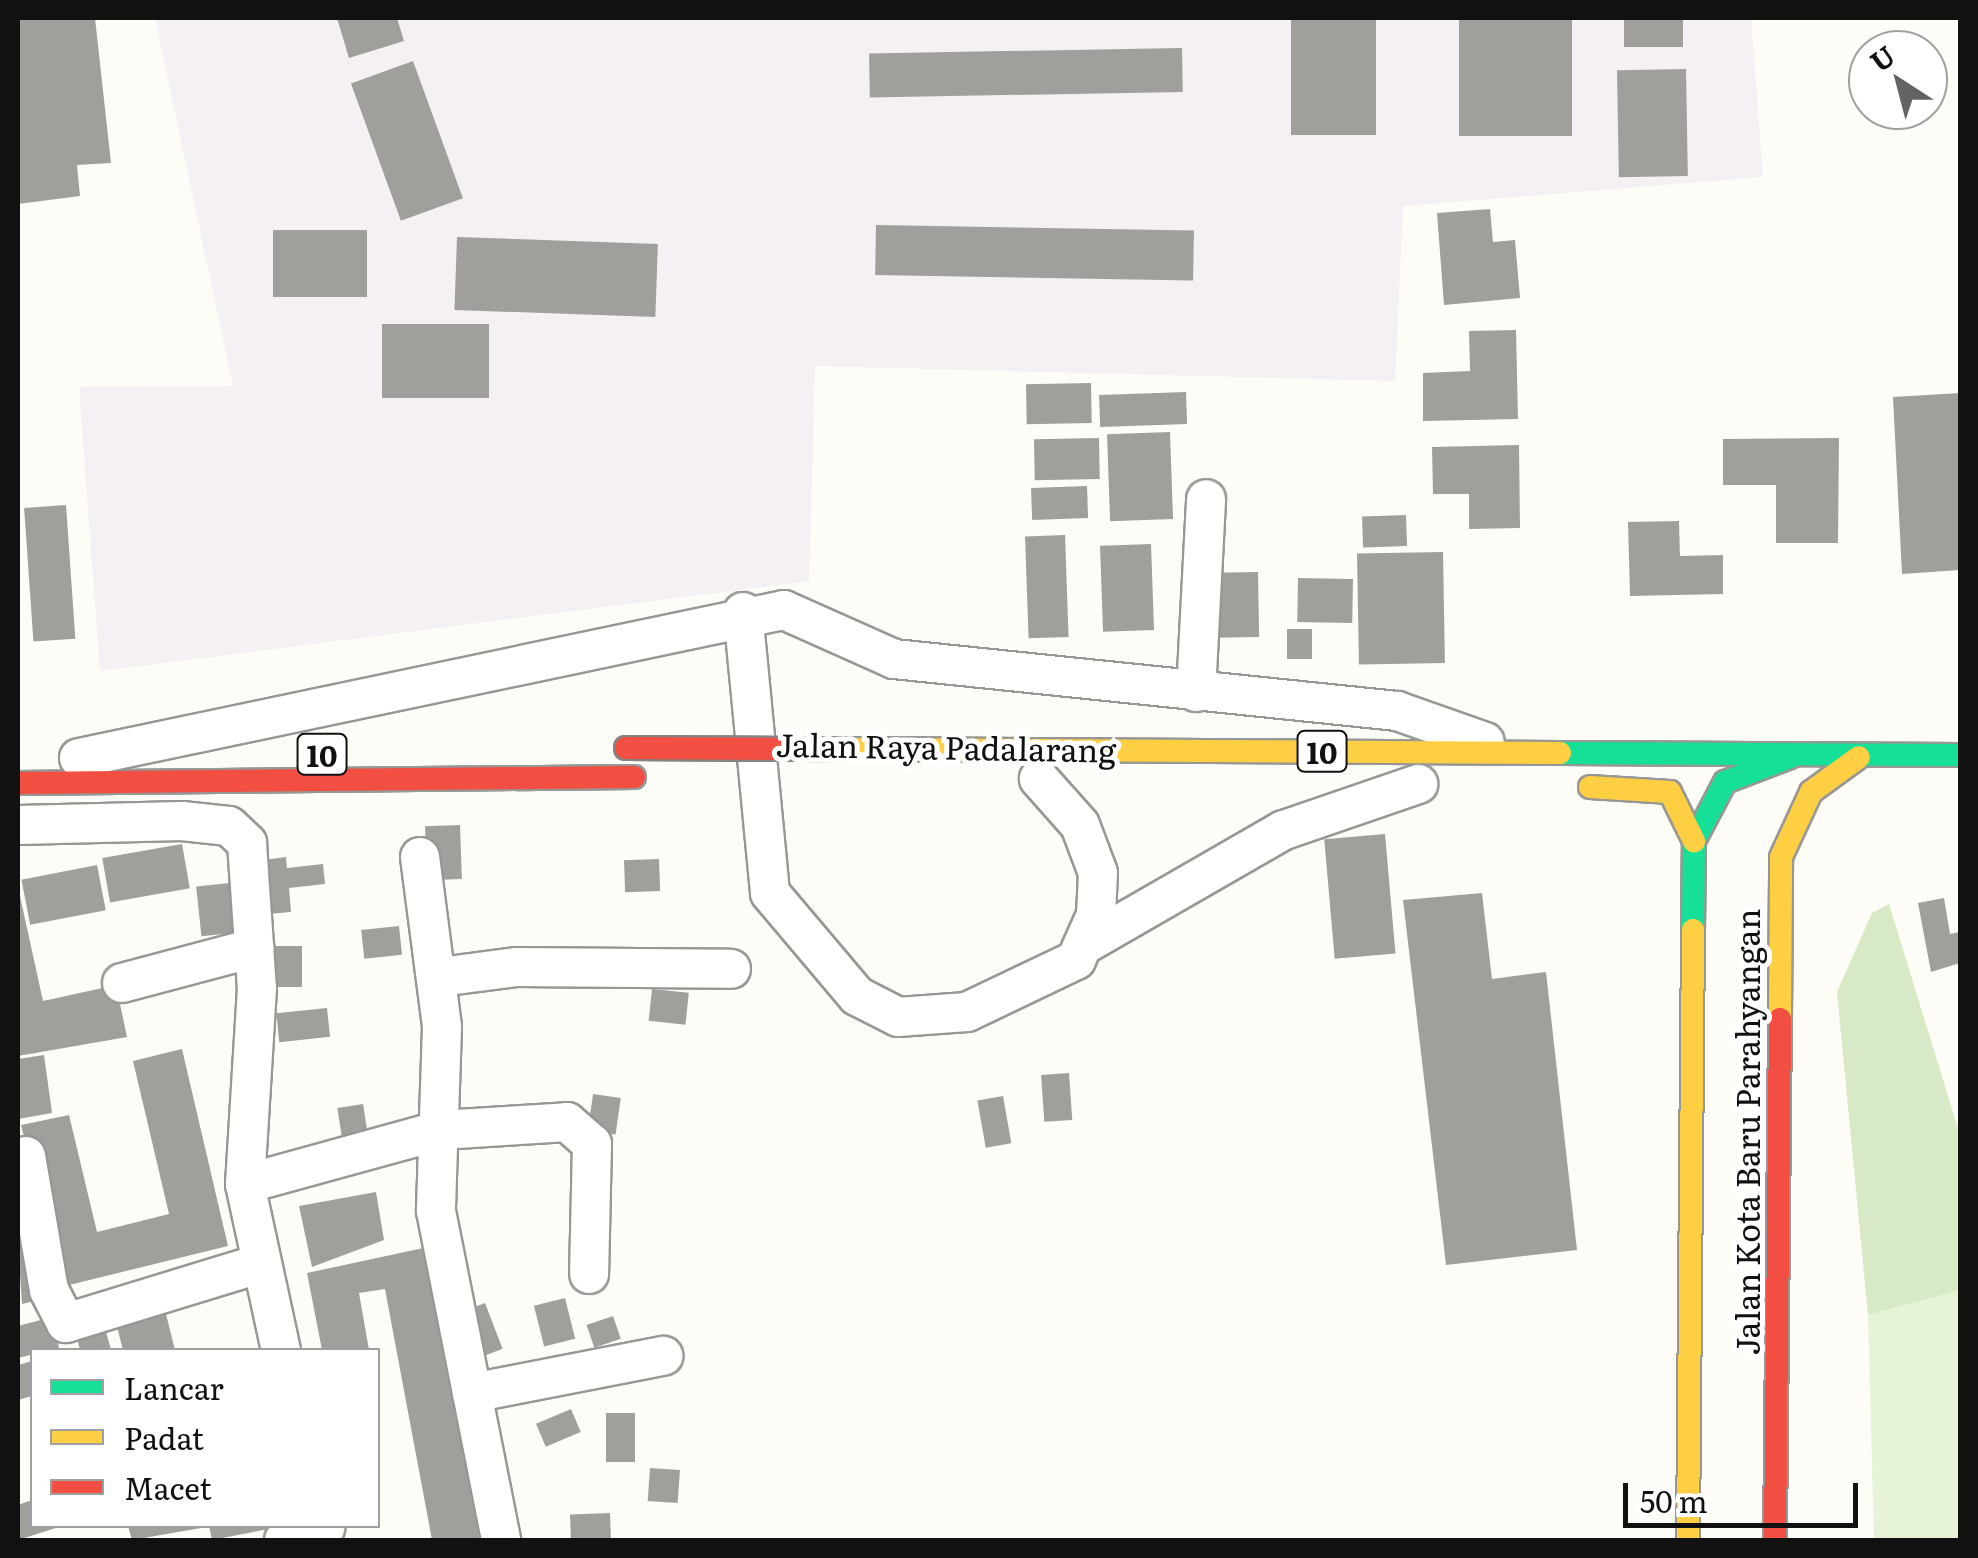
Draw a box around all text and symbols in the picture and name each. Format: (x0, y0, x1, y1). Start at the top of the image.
north arrow (1848, 30, 1948, 130)
text: U (1860, 34, 1903, 81)
street label: Jalan Raya Padalarang (775, 724, 1117, 768)
road number: 10 (1294, 726, 1350, 776)
road number: 10 (294, 729, 350, 779)
street label: Jalan Kota Baru Parahyangan (1727, 909, 1765, 1355)
legend (30, 1348, 380, 1528)
text: Lancar (124, 1365, 224, 1409)
text: Padat (124, 1415, 204, 1459)
scale bar (1628, 1463, 1863, 1525)
text: Macet (124, 1465, 212, 1509)
text: 50 m (1640, 1478, 1708, 1522)

